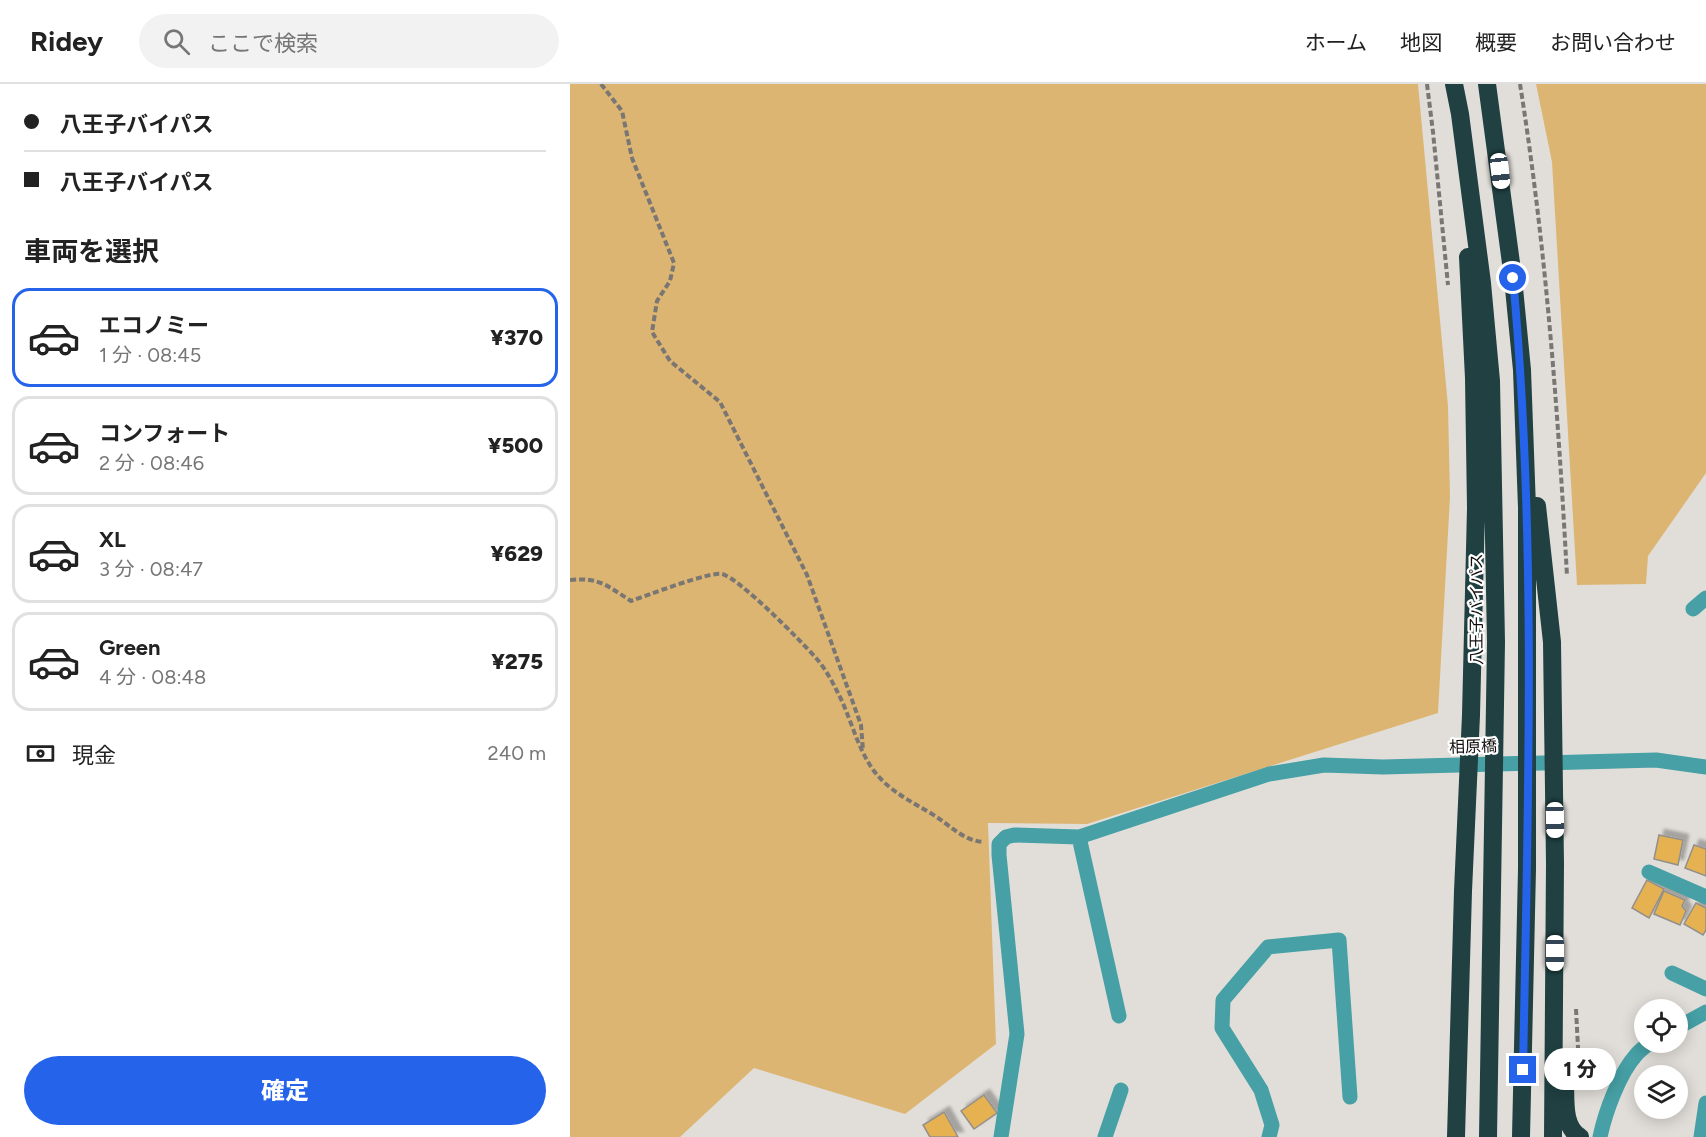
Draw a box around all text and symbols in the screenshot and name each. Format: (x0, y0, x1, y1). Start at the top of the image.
search box (139, 14, 559, 68)
text: Ridey (30, 24, 103, 58)
icon: search (160, 25, 193, 58)
text: ここで検索 (208, 30, 318, 57)
text: ホーム (1305, 30, 1367, 55)
text: 地図 (1400, 30, 1442, 55)
text: 概要 (1475, 30, 1517, 55)
text: お問い合わせ (1550, 30, 1676, 55)
text: 八王子バイパス (60, 111, 214, 138)
car (1489, 152, 1511, 190)
text: 八王子バイパス (60, 169, 214, 196)
text: 車両を選択 (24, 235, 159, 268)
route start (1499, 264, 1526, 291)
icon: car (27, 311, 81, 365)
text: エコノミー (99, 312, 209, 339)
text: ¥370 (490, 324, 543, 351)
text: 1 分 · 08:45 (99, 343, 201, 367)
icon: car (27, 419, 81, 473)
text: コンフォート (99, 420, 230, 447)
text: ¥500 (488, 432, 543, 459)
text: 2 分 · 08:46 (99, 451, 204, 475)
text: XL (99, 526, 126, 553)
icon: car (27, 527, 81, 581)
text: ¥629 (491, 540, 543, 567)
street label: 八王子バイパス (1467, 553, 1486, 665)
text: 3 分 · 08:47 (99, 557, 203, 581)
text: Green (99, 634, 161, 661)
icon: car (27, 635, 81, 689)
text: ¥275 (491, 648, 543, 675)
text: 4 分 · 08:48 (99, 665, 206, 689)
street label: 相原橋 (1449, 736, 1497, 757)
icon: cash (24, 737, 57, 770)
text: 240 m (488, 741, 546, 765)
text: 現金 (72, 742, 116, 769)
car (1546, 802, 1564, 838)
car (1546, 935, 1564, 971)
map controls (1634, 999, 1688, 1119)
button: locate (1634, 999, 1688, 1053)
callout: 1 分 (1544, 1049, 1616, 1091)
button: 確定 (24, 1056, 546, 1125)
route end (1509, 1056, 1536, 1083)
text: 1 分 (1563, 1057, 1597, 1081)
button: layers (1634, 1065, 1688, 1119)

